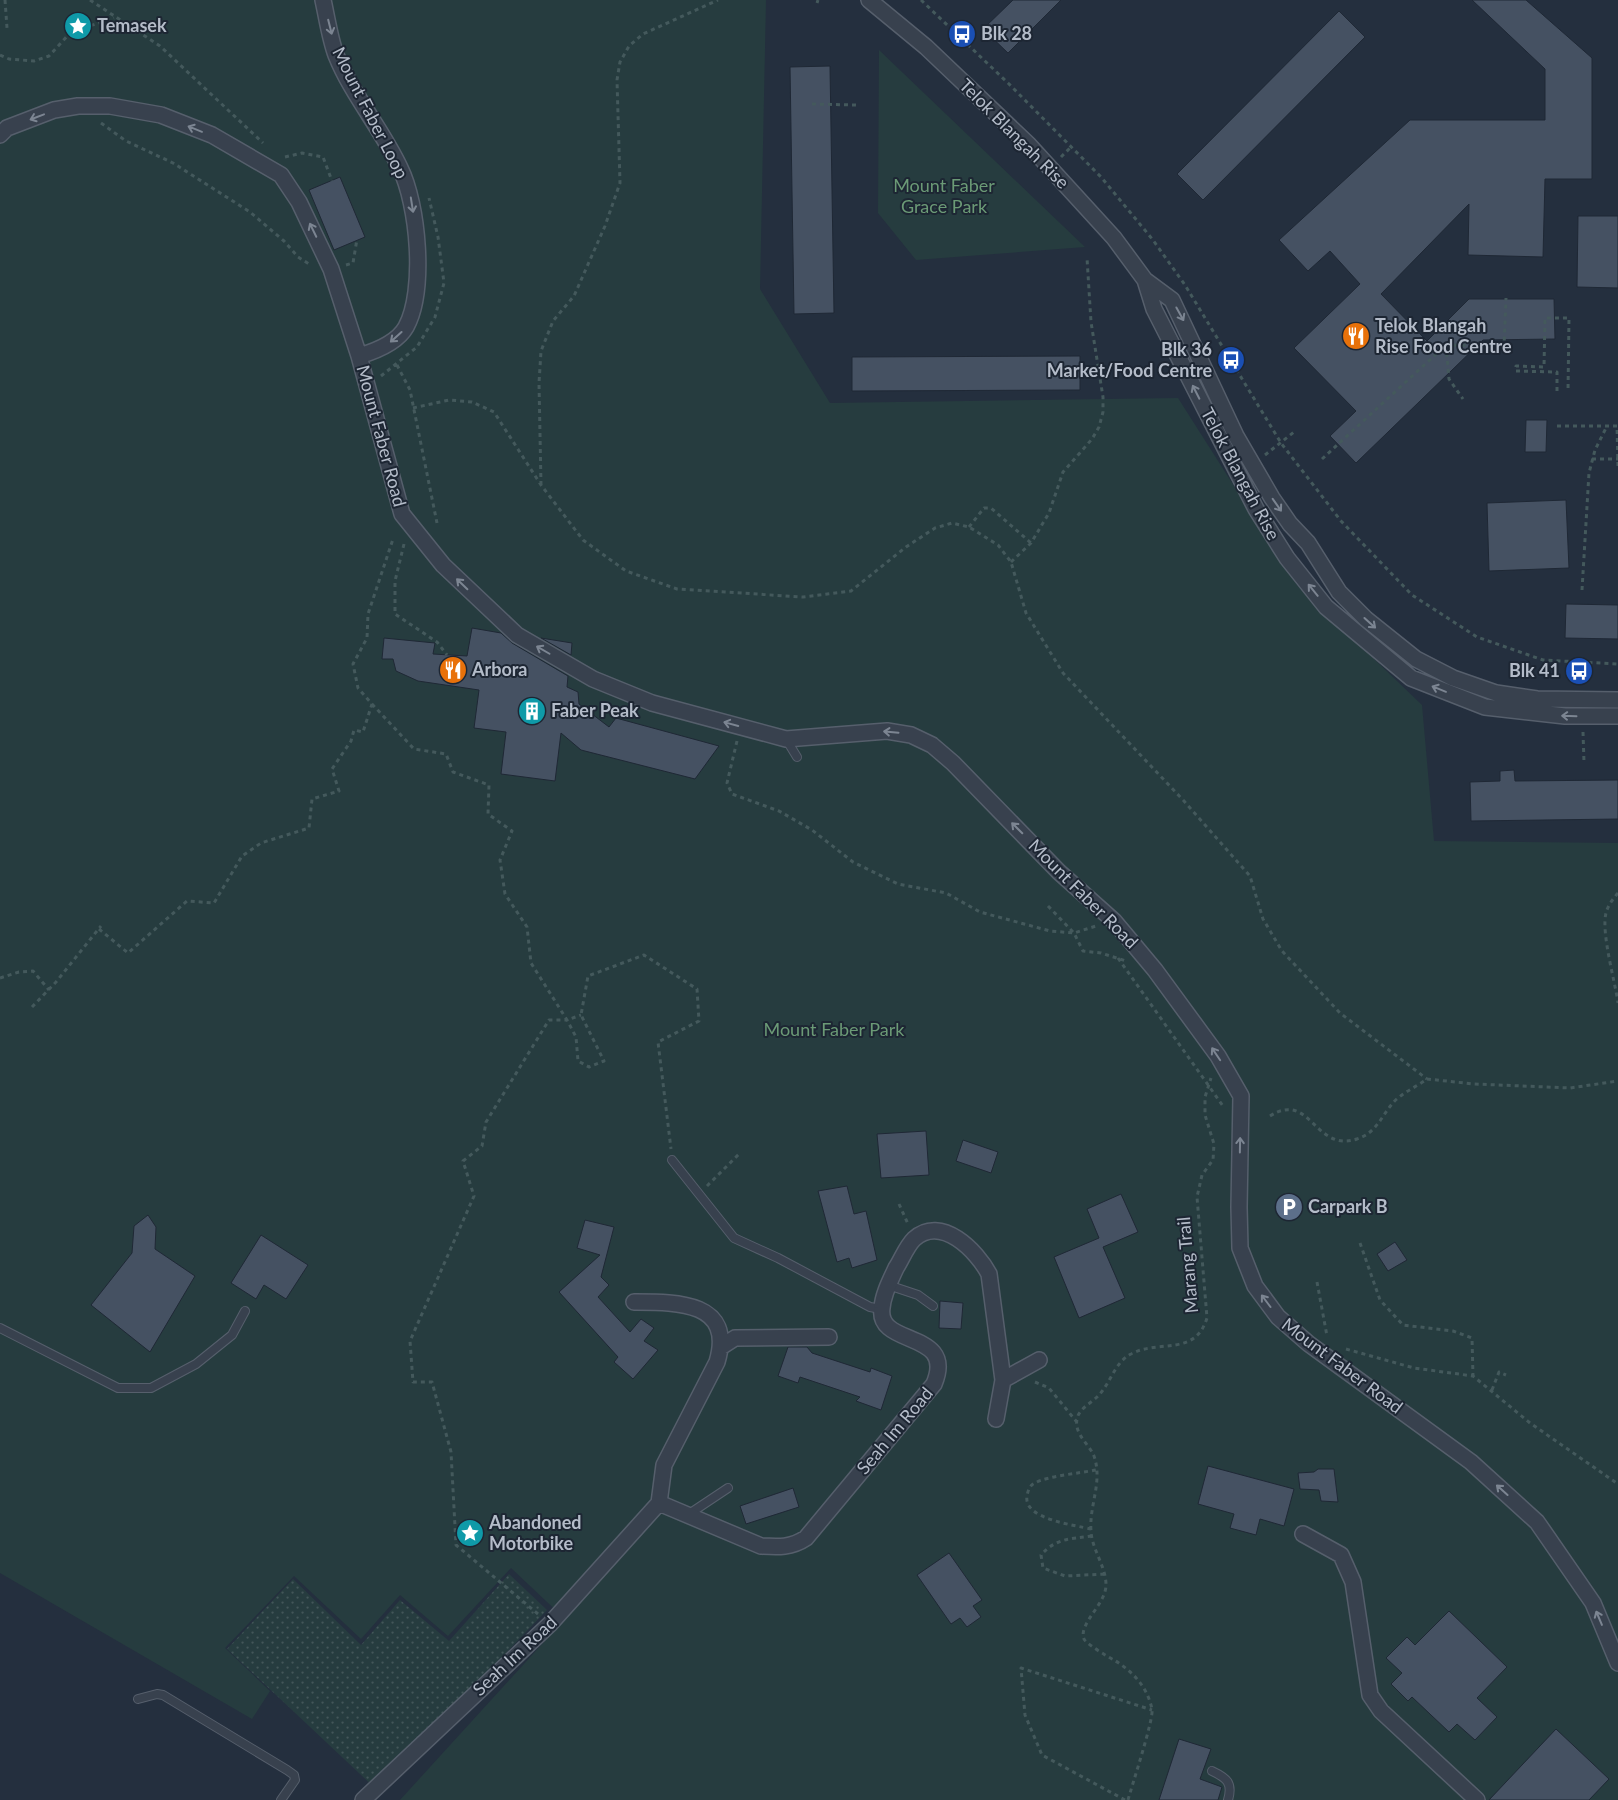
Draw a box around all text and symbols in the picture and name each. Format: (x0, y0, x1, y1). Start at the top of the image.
place icon: Temasek (63, 11, 93, 41)
place label: Temasek (97, 14, 167, 36)
one-way arrow (325, 19, 335, 35)
bus stop icon: Blk 28 (947, 19, 977, 49)
place label: Blk 28 (981, 22, 1032, 44)
street label: Mount Faber Loop (328, 43, 414, 182)
street label: Telok Blangah Rise (955, 74, 1074, 193)
one-way arrow (30, 113, 45, 122)
one-way arrow (187, 123, 202, 132)
park label: Mount Faber Grace Park (893, 174, 995, 217)
one-way arrow (407, 197, 417, 213)
one-way arrow (308, 223, 318, 238)
one-way arrow (1175, 306, 1185, 321)
place label: Telok Blangah Rise Food Centre (1375, 314, 1512, 357)
restaurant icon: Telok Blangah Rise Food Centre (1341, 321, 1371, 351)
one-way arrow (390, 331, 403, 343)
place label: Blk 36 Market/Food Centre (1047, 338, 1212, 381)
bus stop icon: Blk 36 Market/Food Centre (1216, 345, 1246, 375)
street label: Mount Faber Road (352, 362, 411, 509)
one-way arrow (1191, 385, 1200, 400)
street label: Telok Blangah Rise (1197, 404, 1285, 543)
one-way arrow (1272, 498, 1282, 512)
one-way arrow (456, 578, 468, 590)
one-way arrow (1307, 584, 1318, 597)
one-way arrow (1363, 617, 1376, 629)
one-way arrow (536, 645, 551, 655)
restaurant icon: Arbora (438, 655, 468, 685)
bus stop icon: Blk 41 (1564, 656, 1594, 686)
place label: Arbora (471, 658, 528, 680)
place label: Blk 41 (1509, 659, 1560, 681)
one-way arrow (1432, 684, 1447, 693)
building icon: Faber Peak (517, 696, 547, 726)
place label: Faber Peak (551, 699, 639, 721)
one-way arrow (1562, 711, 1578, 720)
one-way arrow (723, 719, 739, 728)
one-way arrow (883, 728, 899, 737)
one-way arrow (1011, 822, 1023, 834)
street label: Mount Faber Road (1024, 834, 1143, 953)
park label: Mount Faber Park (763, 1018, 905, 1040)
one-way arrow (1211, 1047, 1222, 1061)
one-way arrow (1235, 1137, 1245, 1154)
parking icon: Carpark B (1274, 1192, 1304, 1222)
place label: Carpark B (1308, 1195, 1388, 1217)
street label: Marang Trail (1172, 1216, 1202, 1314)
one-way arrow (1261, 1295, 1272, 1308)
street label: Mount Faber Road (1278, 1313, 1407, 1418)
street label: Seah Im Road (851, 1382, 937, 1478)
one-way arrow (1495, 1484, 1508, 1496)
place label: Abandoned Motorbike (488, 1511, 582, 1554)
place icon: Abandoned Motorbike (455, 1518, 485, 1548)
street label: Seah Im Road (468, 1611, 561, 1700)
one-way arrow (1594, 1611, 1603, 1626)

